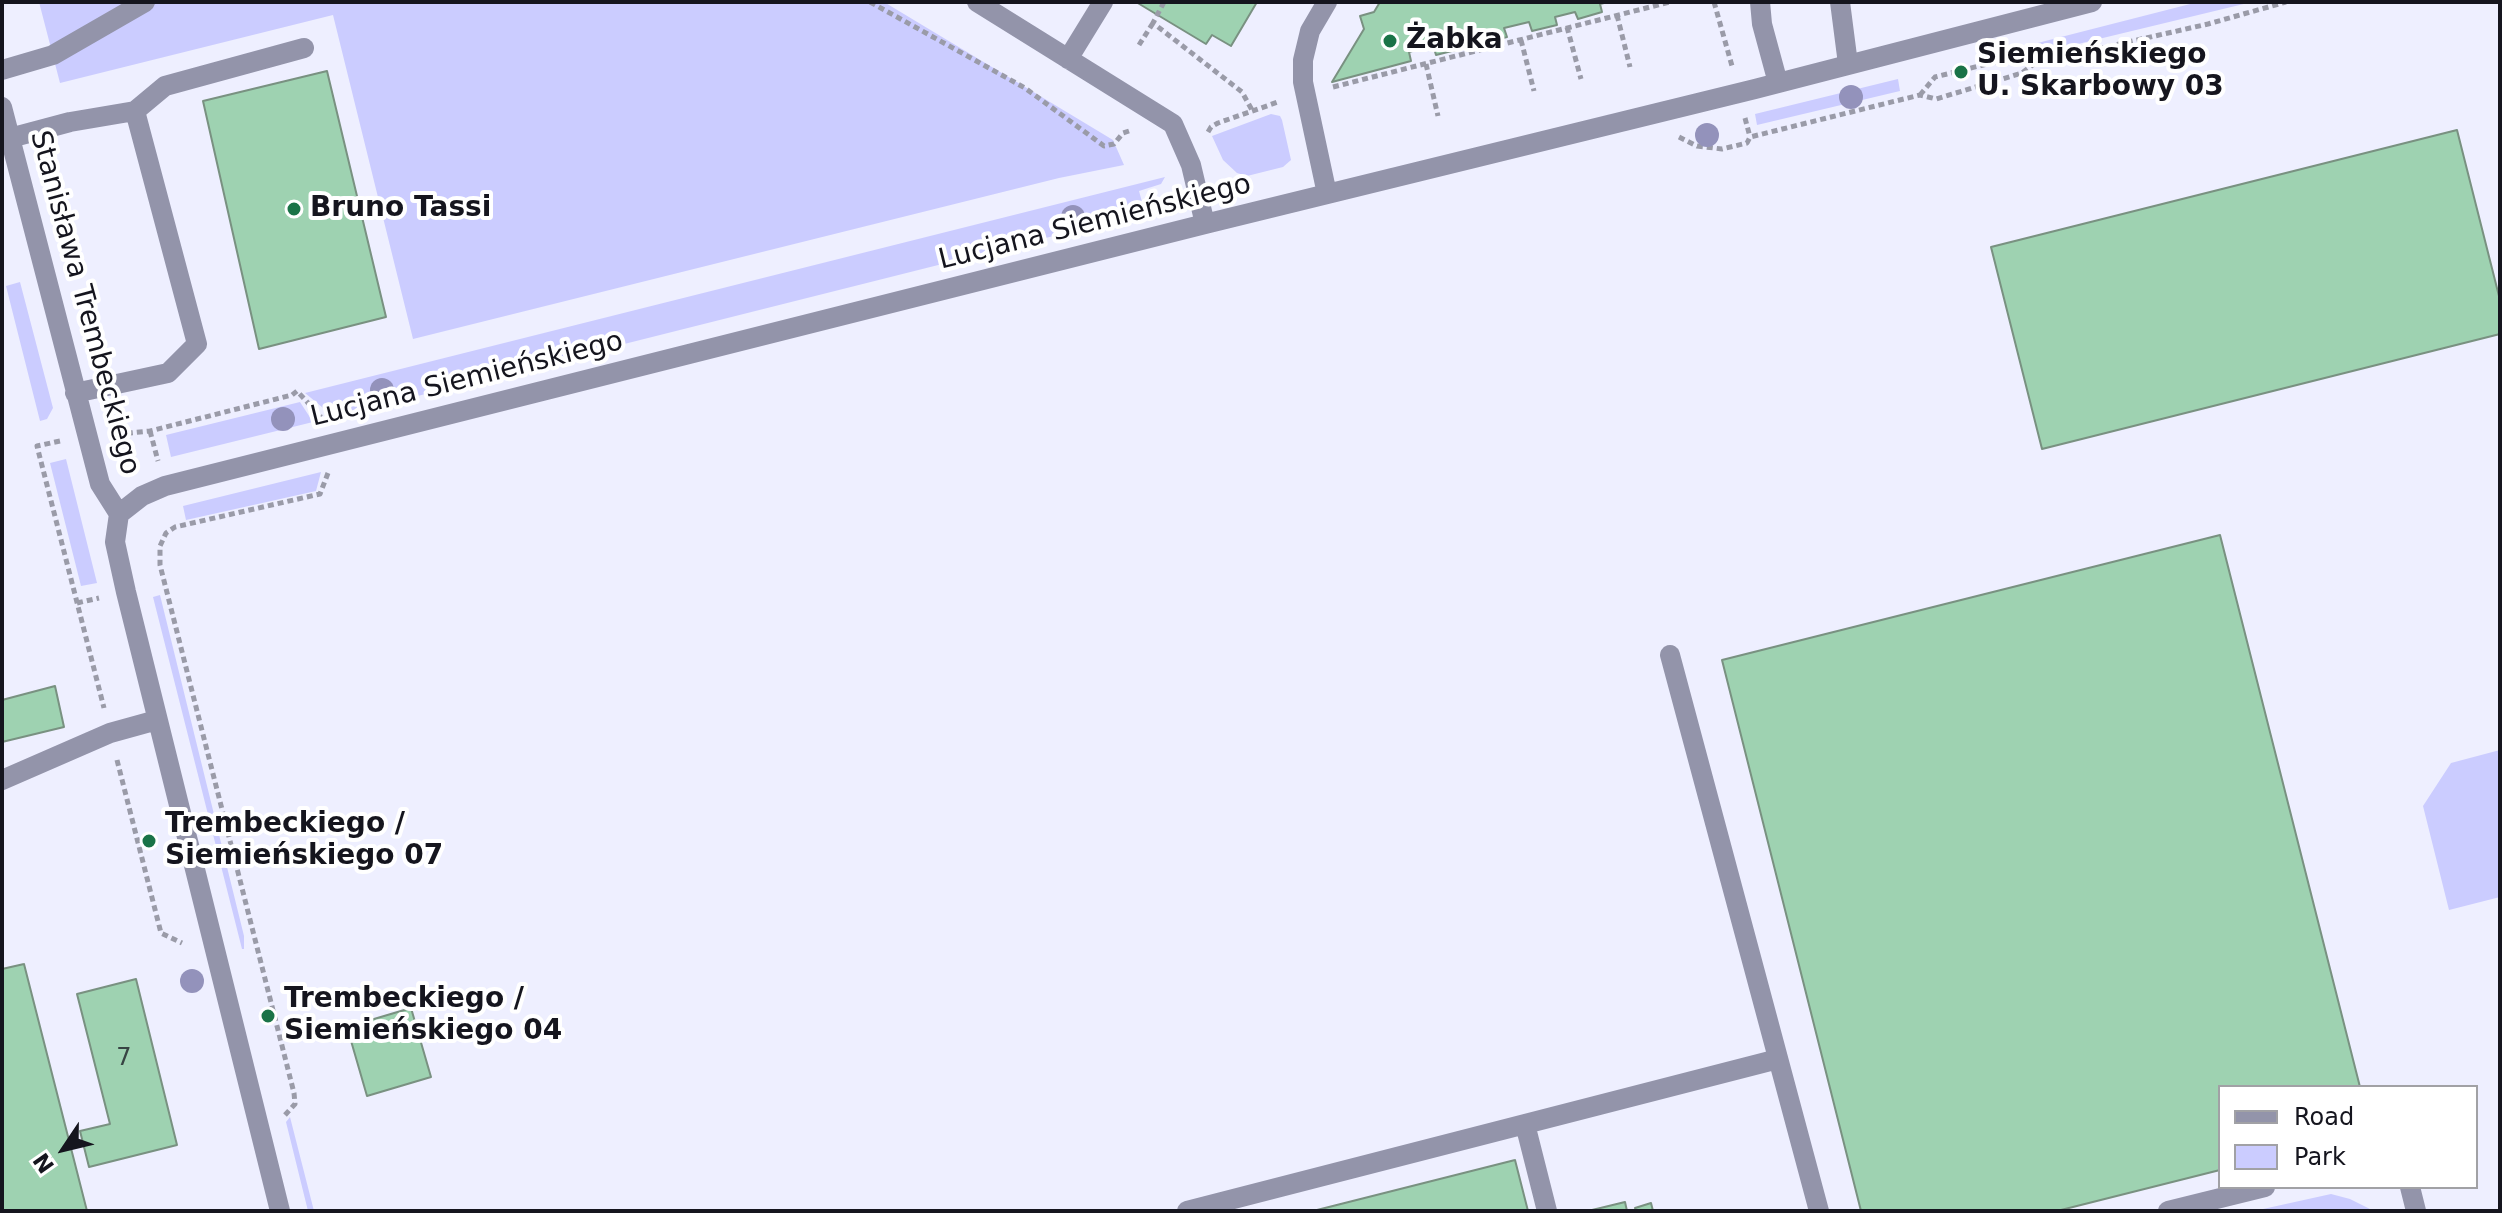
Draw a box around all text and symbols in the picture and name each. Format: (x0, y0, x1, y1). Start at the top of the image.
place label: Żabka (1406, 24, 1503, 58)
marker: Żabka (1381, 32, 1399, 50)
place label: Siemieńskiego U. Skarbowy 03 (1977, 39, 2224, 105)
marker: Siemieńskiego U. Skarbowy 03 (1952, 63, 1970, 81)
street label: Stanisława Trembeckiego (22, 127, 146, 479)
street label: Lucjana Siemieńskiego (935, 168, 1255, 278)
place label: Bruno Tassi (310, 192, 491, 226)
marker: Bruno Tassi (285, 200, 303, 218)
street label: Lucjana Siemieńskiego (307, 325, 627, 435)
place label: Trembeckiego / Siemieńskiego 07 (165, 808, 443, 874)
marker: Trembeckiego / Siemieńskiego 07 (140, 832, 158, 850)
place label: Trembeckiego / Siemieńskiego 04 (284, 983, 562, 1049)
marker: Trembeckiego / Siemieńskiego 04 (259, 1007, 277, 1025)
house number: 7 (116, 1045, 132, 1073)
legend (2218, 1085, 2478, 1189)
text: Road (2294, 1103, 2354, 1131)
north arrow (24, 1109, 104, 1189)
text: Park (2294, 1143, 2346, 1171)
text: N (28, 1148, 59, 1178)

